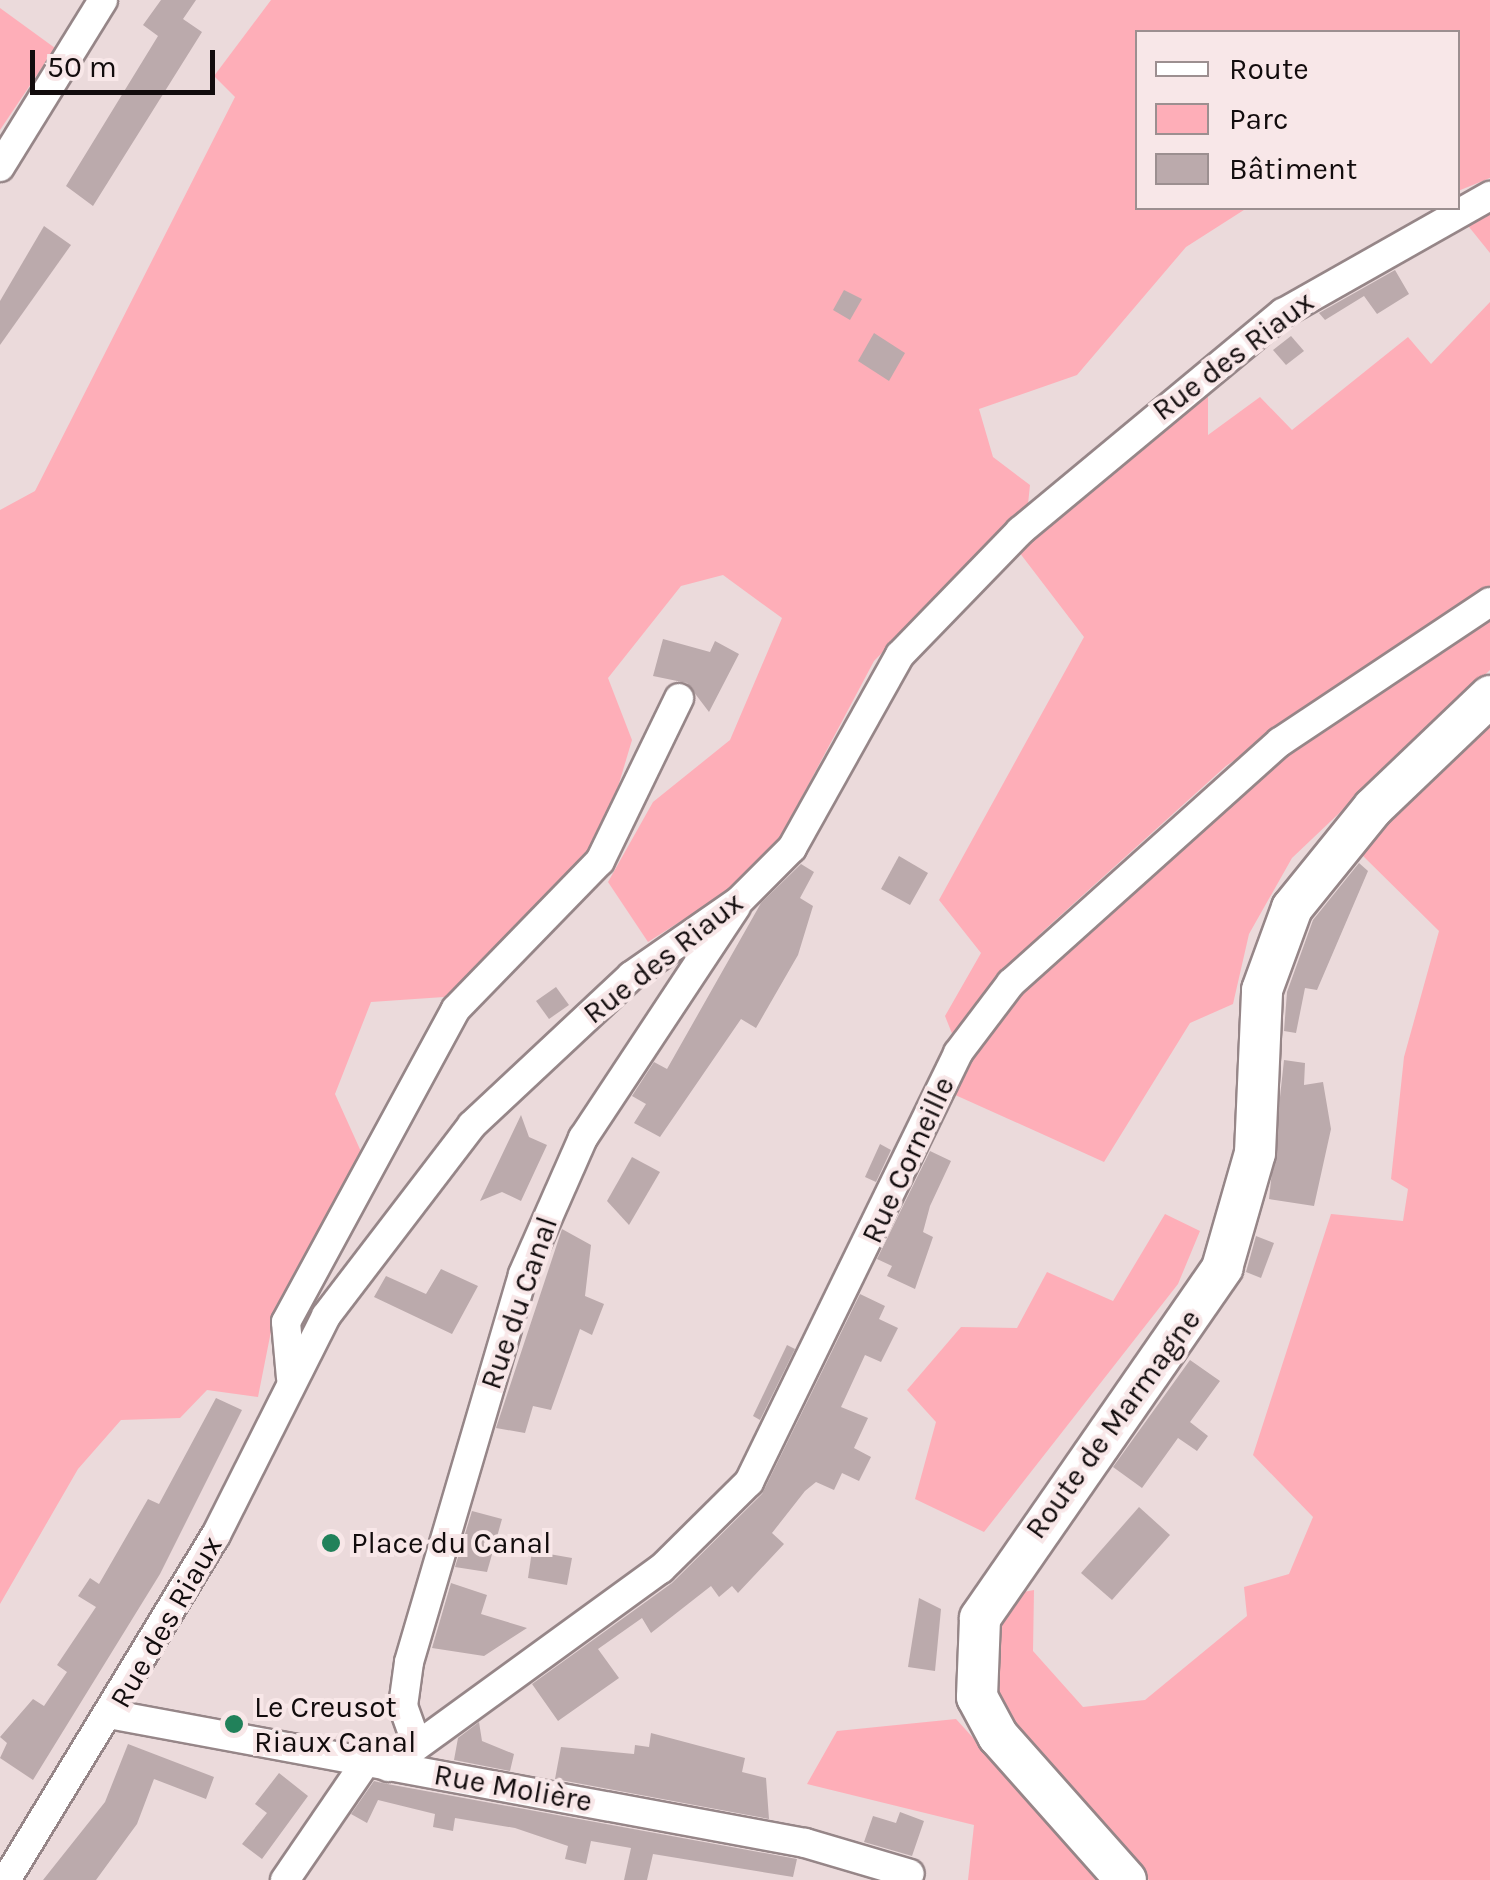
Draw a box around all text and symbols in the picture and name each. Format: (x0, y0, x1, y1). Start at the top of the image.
scale bar (35, 30, 220, 92)
legend (1135, 30, 1460, 210)
text: 50 m (47, 49, 117, 85)
text: Route (1229, 51, 1309, 87)
text: Parc (1229, 101, 1288, 137)
text: Bâtiment (1229, 151, 1357, 187)
street label: Rue des Riaux (1145, 284, 1321, 428)
street label: Rue des Riaux (576, 885, 750, 1031)
street label: Rue Corneille (854, 1071, 962, 1249)
street label: Rue du Canal (473, 1212, 565, 1394)
street label: Route de Marmagne (1018, 1302, 1208, 1546)
place label: Place du Canal (351, 1525, 552, 1561)
street label: Rue des Riaux (102, 1530, 230, 1714)
marker: Place du Canal (320, 1532, 342, 1554)
place label: Le Creusot Riaux Canal (254, 1689, 416, 1760)
marker: Le Creusot Riaux Canal (223, 1713, 245, 1735)
street label: Rue Molière (431, 1756, 595, 1820)

